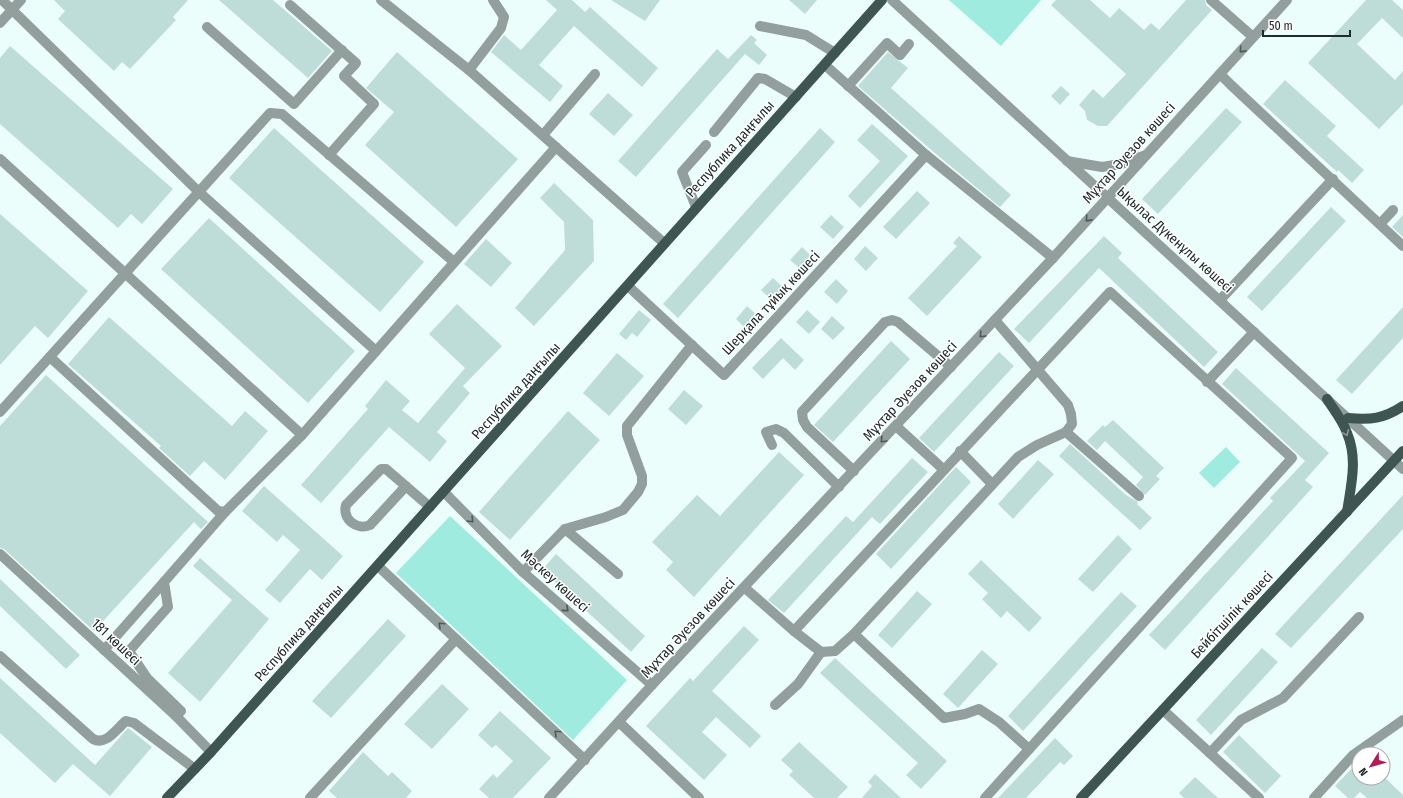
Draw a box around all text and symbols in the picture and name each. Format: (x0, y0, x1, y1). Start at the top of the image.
scale bar (1263, 12, 1350, 38)
text: 50 m (1269, 19, 1293, 33)
one-way arrow (1239, 45, 1246, 53)
street label: Республика даңғылы (682, 97, 778, 201)
street label: Мұхтар Әуезов көшесі (1079, 99, 1179, 207)
street label: Ықылас Дүкенұлы көшесі (1113, 183, 1237, 297)
one-way arrow (1086, 214, 1093, 221)
street label: Шерқала тұйық көшесі (719, 248, 823, 358)
one-way arrow (979, 330, 986, 338)
street label: Мұхтар Әуезов көшесі (859, 338, 961, 444)
street label: Республика даңғылы (468, 339, 564, 443)
one-way arrow (1341, 428, 1349, 436)
one-way arrow (880, 435, 888, 443)
one-way arrow (466, 515, 474, 523)
street label: Мәскеу көшесі (517, 546, 593, 616)
street label: Бейбітшілік көшесі (1187, 568, 1277, 662)
street label: Мұхтар Әуезов көшесі (637, 575, 739, 681)
street label: Республика даңғылы (251, 581, 347, 685)
one-way arrow (561, 605, 568, 612)
street label: 181 көшесі (88, 615, 144, 669)
one-way arrow (438, 622, 446, 630)
one-way arrow (554, 731, 561, 738)
north arrow (1351, 746, 1391, 786)
text: N (1356, 765, 1371, 778)

